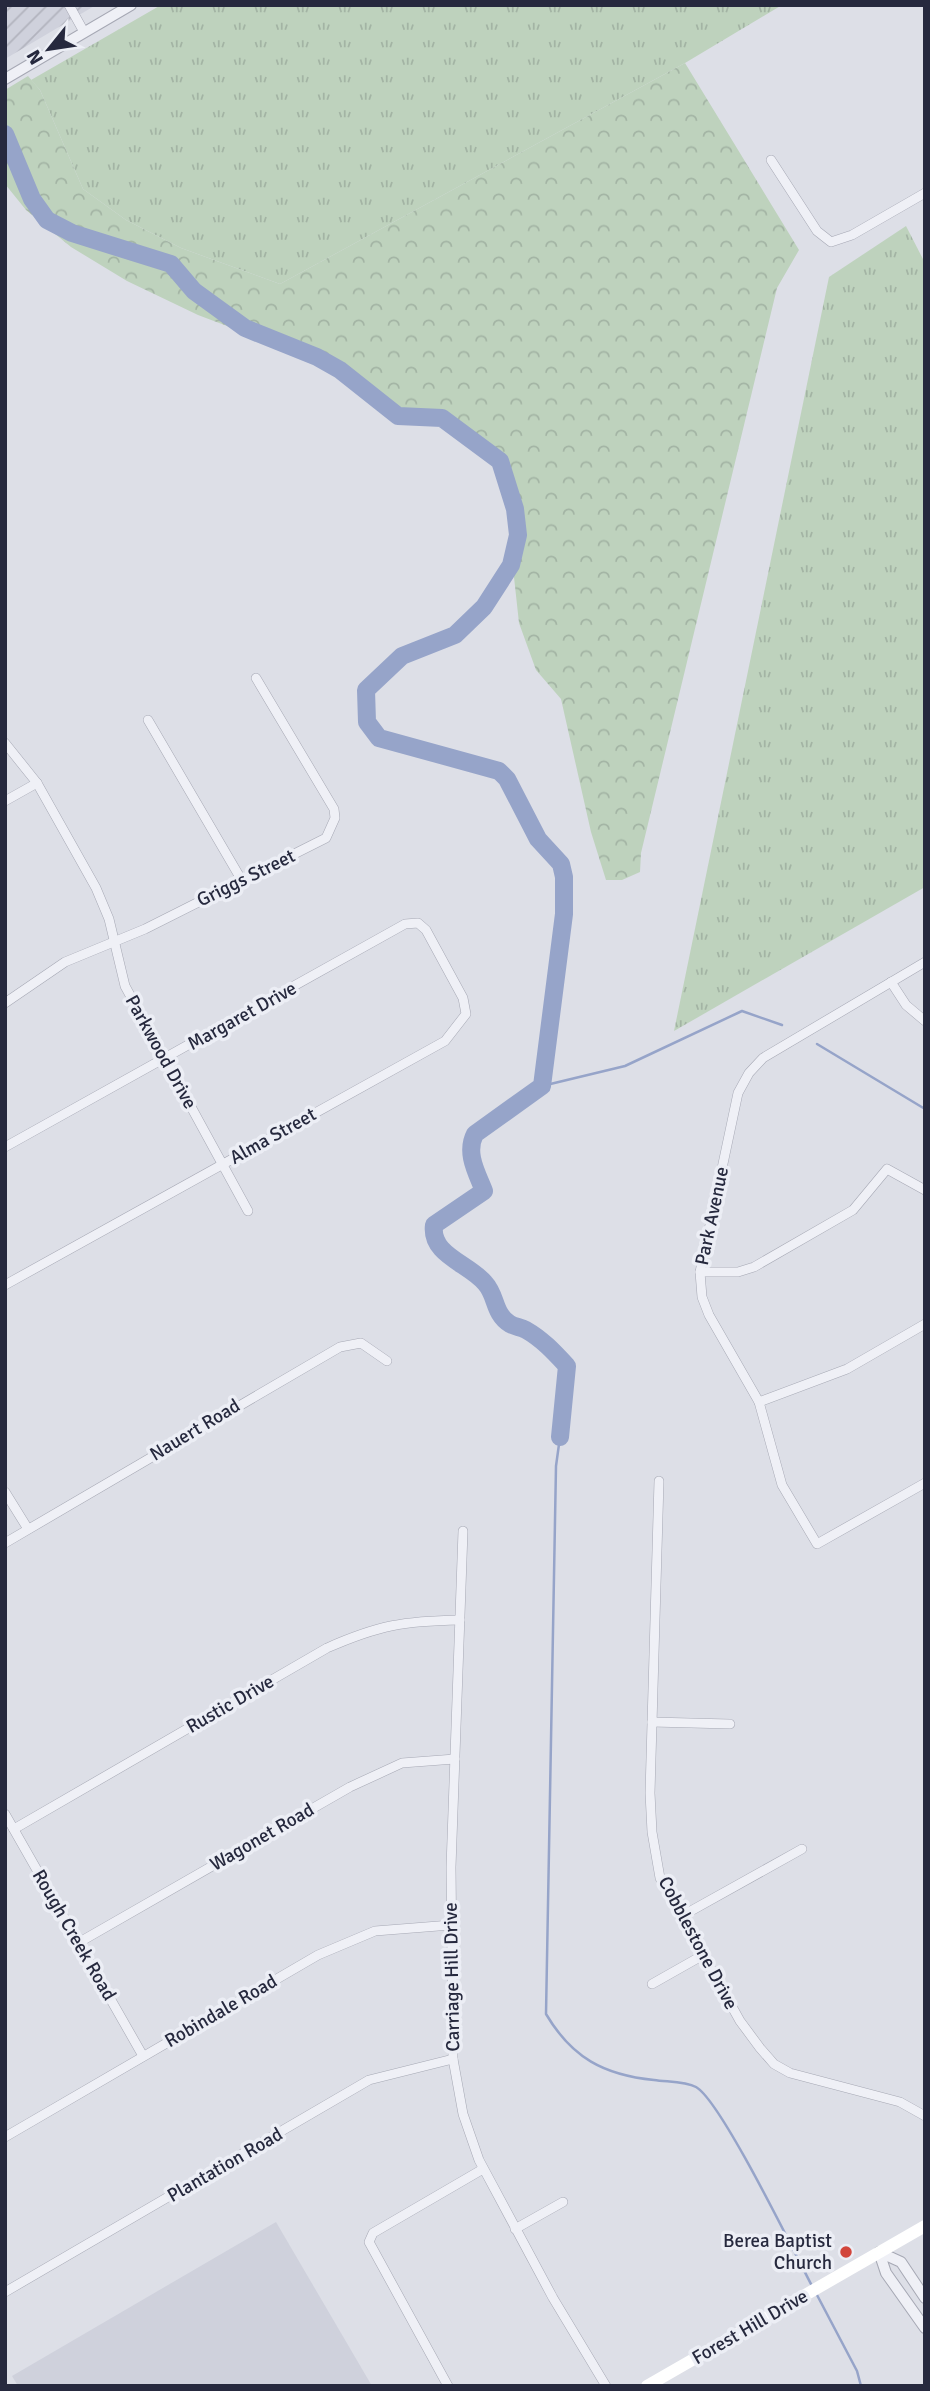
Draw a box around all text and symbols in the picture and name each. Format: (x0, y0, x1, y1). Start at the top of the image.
north arrow (14, 14, 84, 84)
text: N (21, 45, 49, 69)
street label: Griggs Street (193, 844, 300, 912)
street label: Margaret Drive (183, 976, 301, 1056)
street label: Parkwood Drive (120, 991, 202, 1113)
street label: Alma Street (225, 1102, 321, 1170)
street label: Park Avenue (690, 1165, 734, 1267)
street label: Nauert Road (145, 1394, 245, 1466)
street label: Rustic Drive (182, 1669, 278, 1739)
street label: Wagonet Road (206, 1798, 318, 1876)
street label: Rough Creek Road (27, 1865, 121, 2005)
street label: Cobblestone Drive (653, 1872, 743, 2014)
street label: Carriage Hill Drive (439, 1902, 465, 2052)
street label: Robindale Road (160, 1969, 282, 2053)
street label: Plantation Road (163, 2122, 287, 2208)
place label: Berea Baptist Church (723, 2229, 832, 2275)
marker: Berea Baptist Church (838, 2244, 854, 2260)
street label: Forest Hill Drive (688, 2284, 812, 2370)

